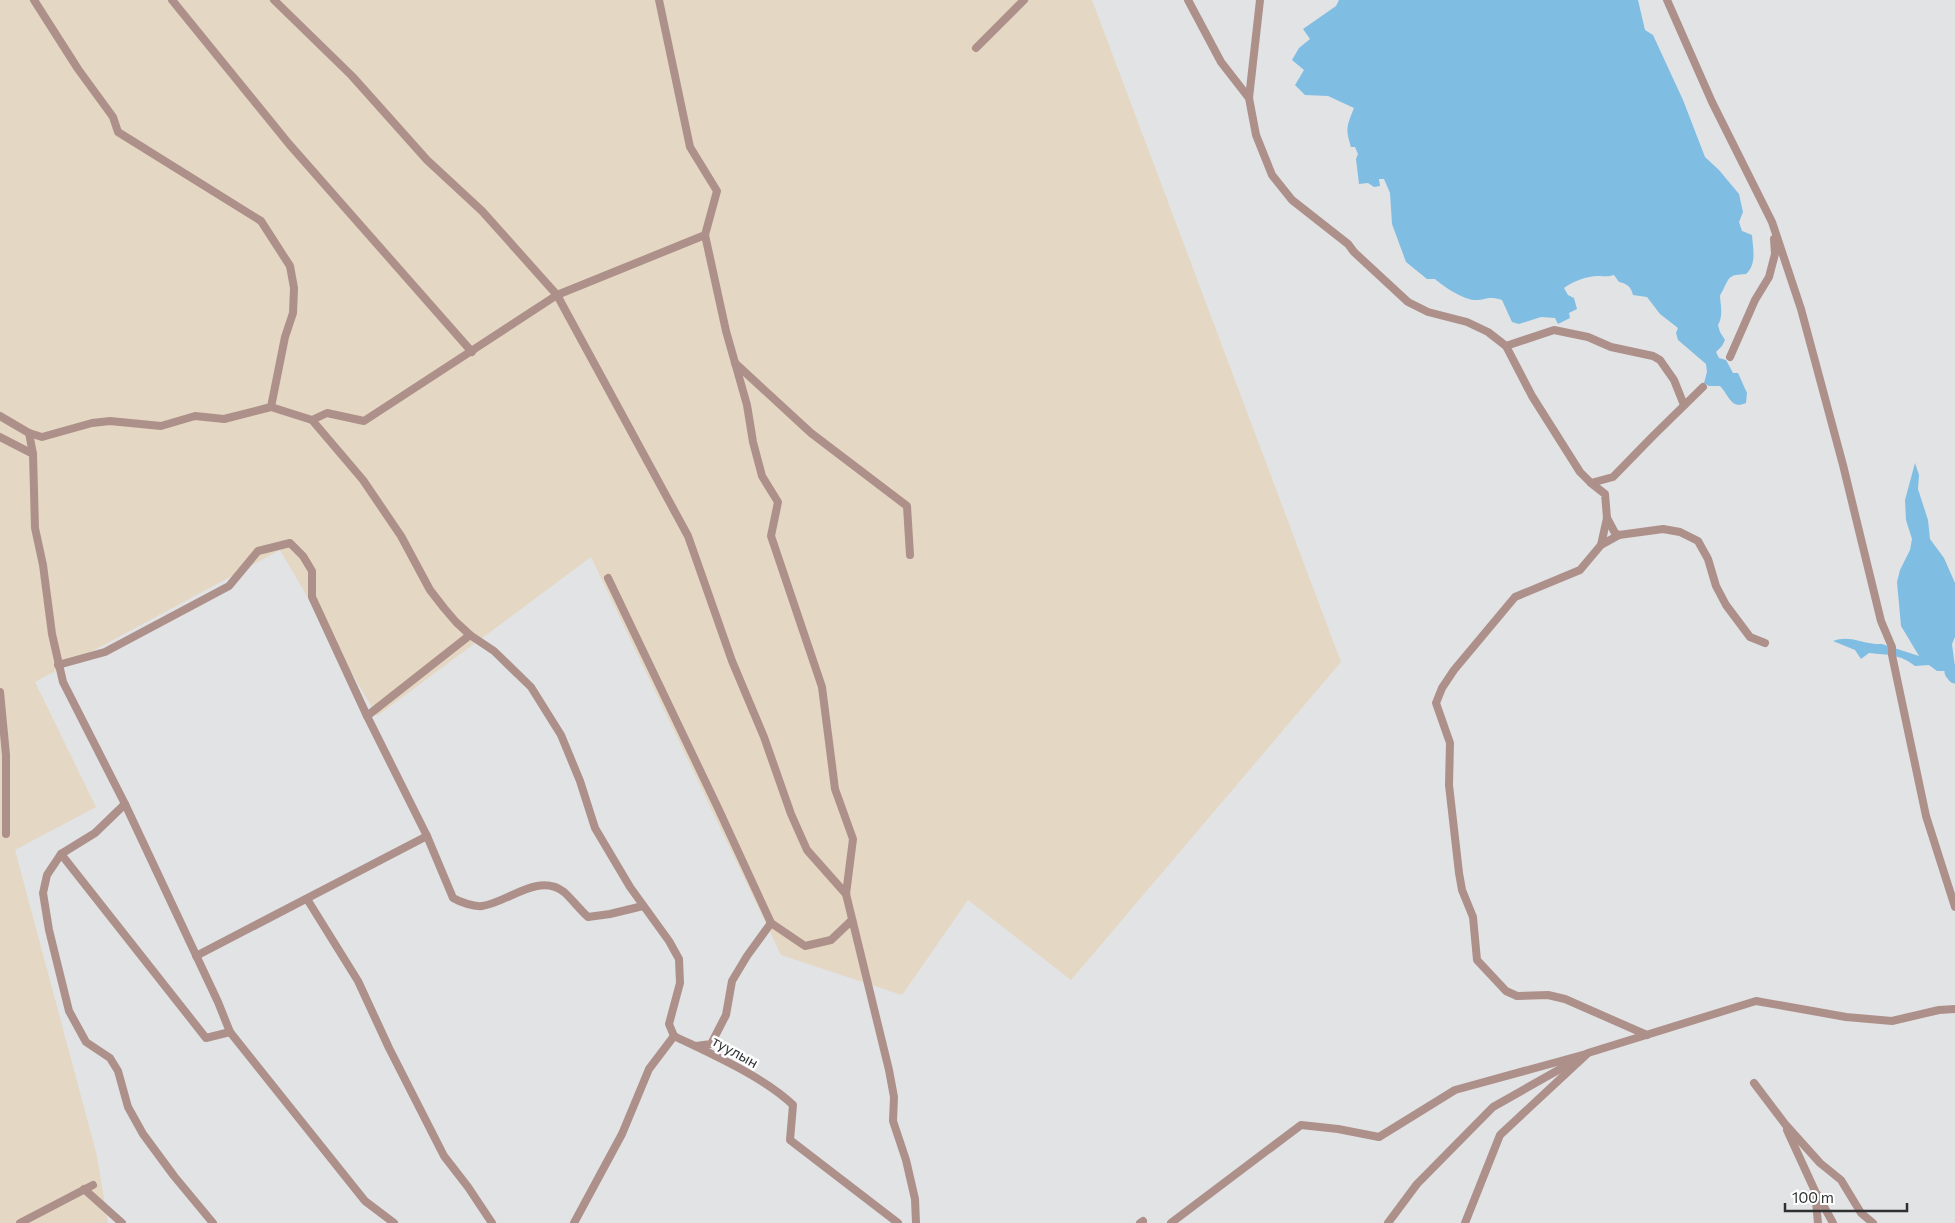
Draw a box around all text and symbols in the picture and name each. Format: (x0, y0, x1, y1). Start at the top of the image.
street label: туулын (709, 1031, 762, 1071)
scale bar (1785, 1180, 1908, 1212)
text: 100 m (1792, 1188, 1834, 1206)

